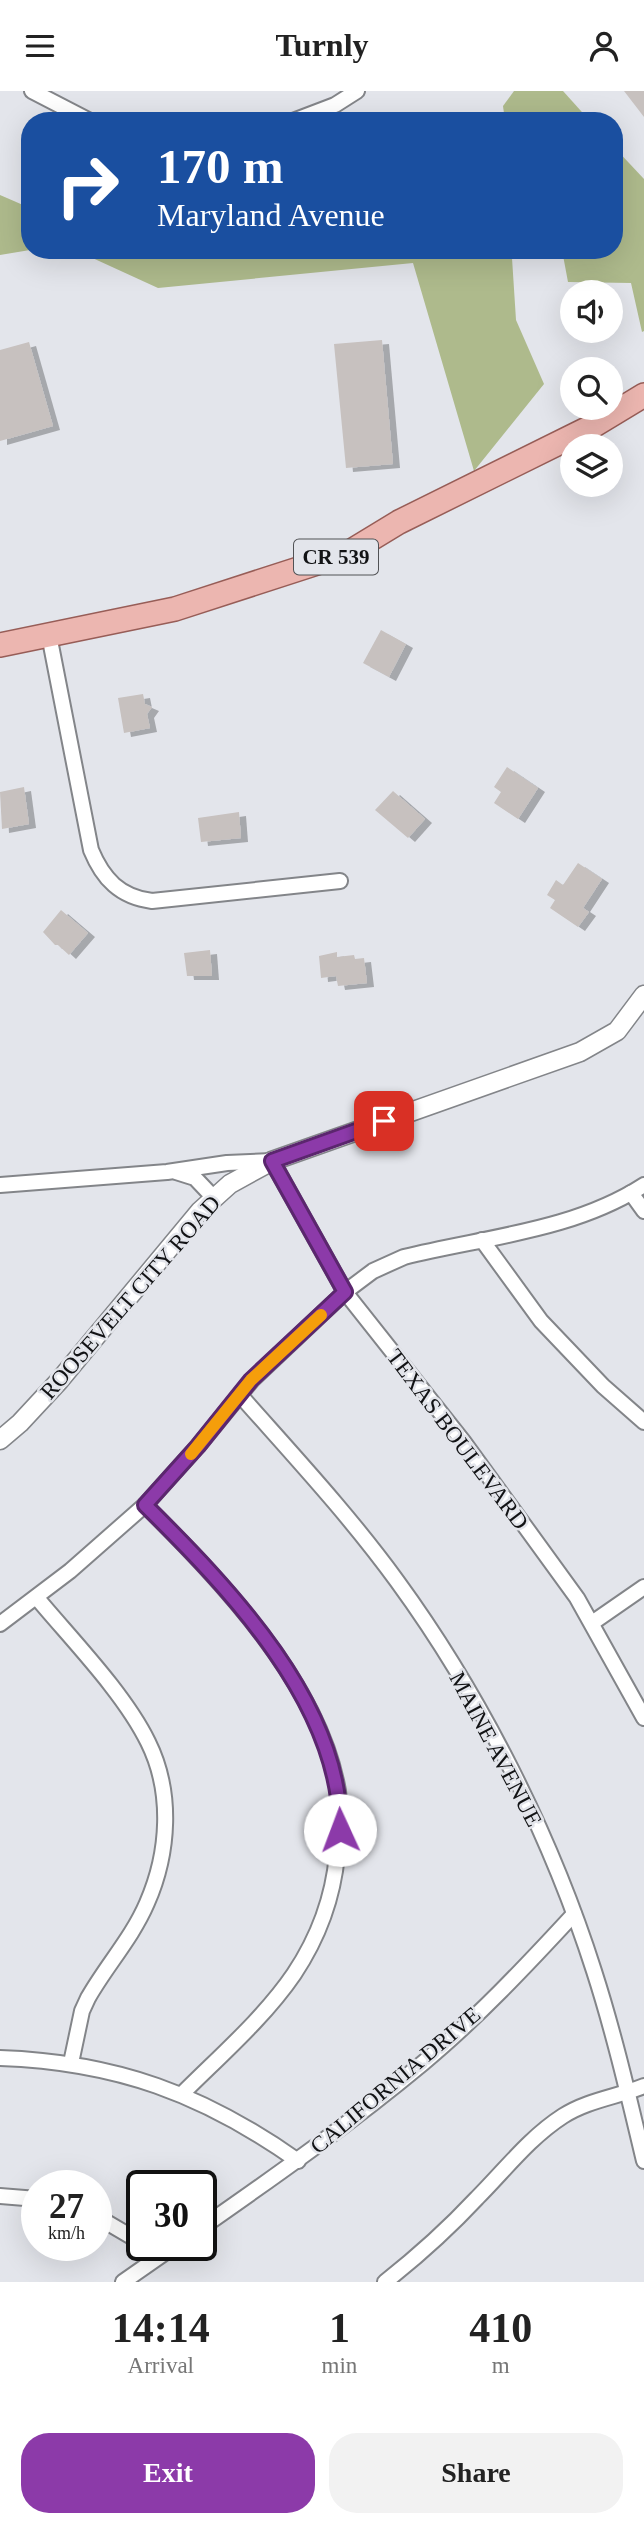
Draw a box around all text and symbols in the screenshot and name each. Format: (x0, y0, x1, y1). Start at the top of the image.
icon: menu (21, 27, 59, 65)
text: Turnly (275, 27, 369, 63)
icon: person (585, 27, 623, 65)
text: 170 m (157, 139, 284, 194)
icon: right (42, 140, 133, 231)
text: Maryland Avenue (157, 197, 385, 233)
map controls (560, 280, 623, 497)
button: sound (560, 280, 623, 343)
button: search (560, 357, 623, 420)
button: layers (560, 434, 623, 497)
road number: CR 539 (294, 539, 378, 575)
pin (354, 1091, 414, 1151)
icon: arrive (365, 1102, 403, 1140)
street label: ROOSEVELT CITY ROAD (35, 1191, 225, 1404)
street label: TEXAS BOULEVARD (382, 1344, 533, 1534)
street label: MAINE AVENUE (444, 1668, 547, 1831)
position arrow (303, 1793, 377, 1867)
street label: CALIFORNIA DRIVE (305, 2002, 485, 2159)
speed limit sign: 30 (126, 2170, 217, 2261)
text: 27 (49, 2187, 84, 2226)
text: km/h (48, 2223, 85, 2243)
text: 14:14 (112, 2305, 210, 2351)
text: 1 (329, 2305, 350, 2351)
text: 410 (469, 2305, 532, 2351)
text: Arrival (128, 2353, 194, 2378)
text: min (322, 2353, 357, 2378)
text: m (492, 2353, 510, 2378)
button: Exit (21, 2433, 315, 2513)
button: Share (329, 2433, 623, 2513)

